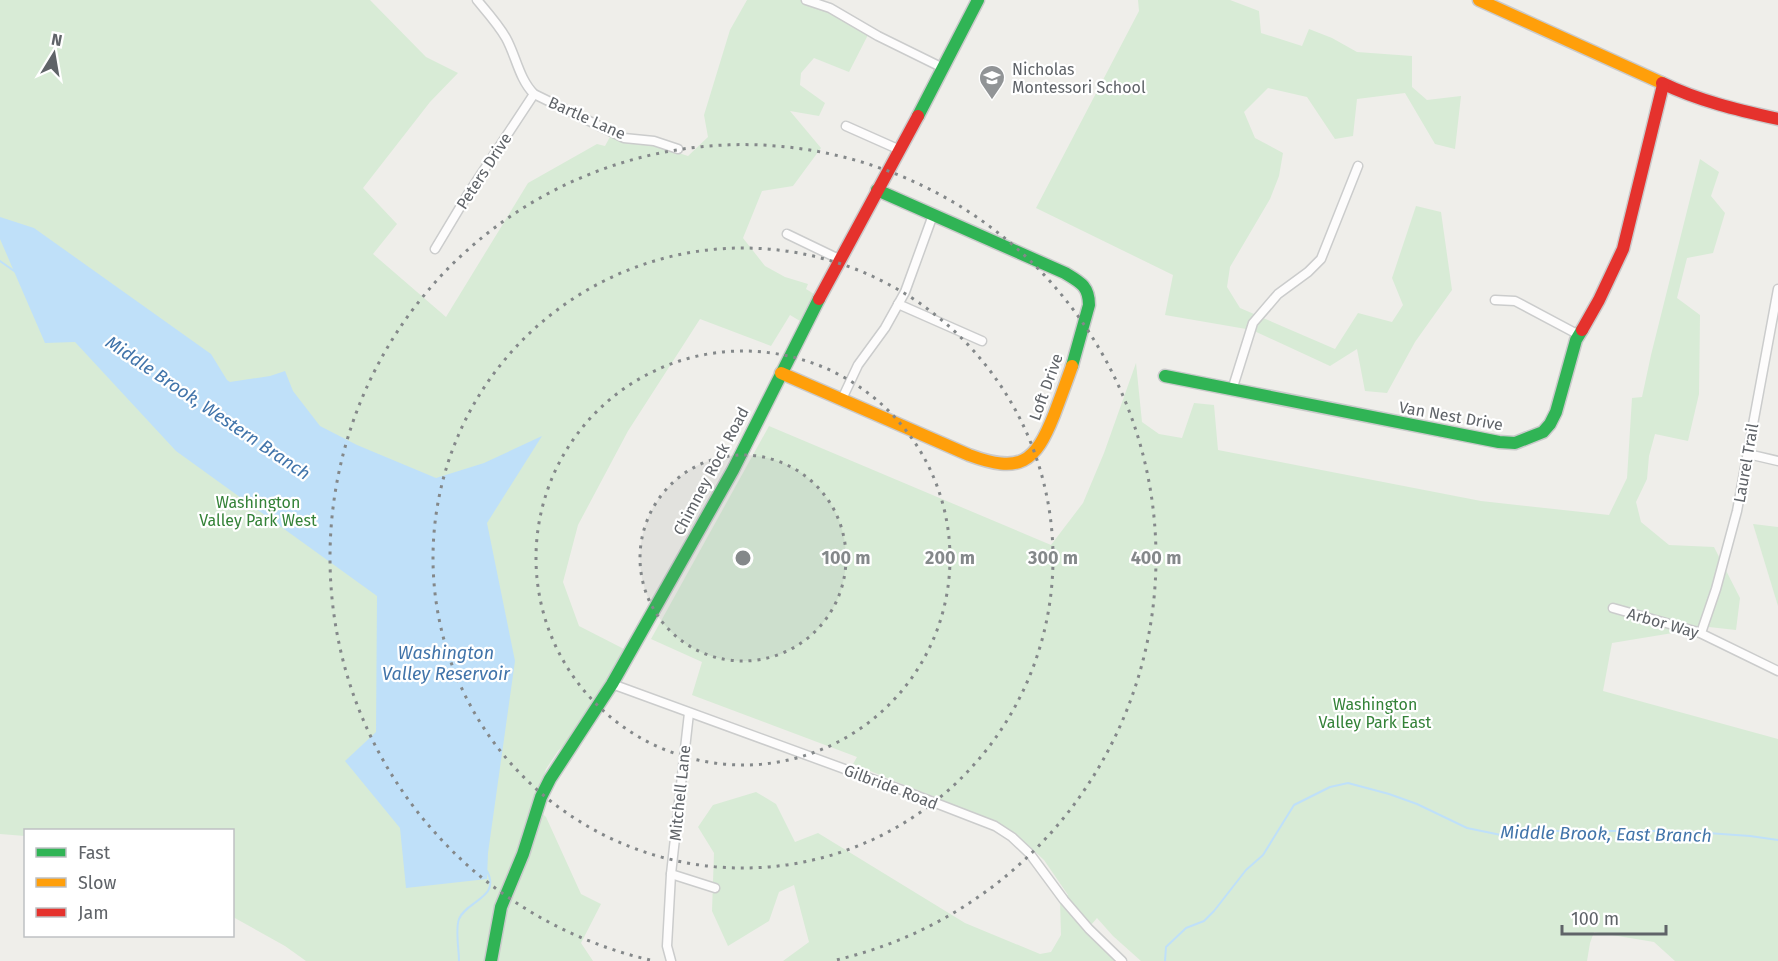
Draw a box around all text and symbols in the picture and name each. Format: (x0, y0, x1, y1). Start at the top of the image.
north arrow (24, 24, 84, 84)
text: N (50, 29, 64, 50)
place label: Nicholas Montessori School (1012, 60, 1146, 97)
school or university icon: Nicholas Montessori School (977, 63, 1007, 101)
street label: Bartle Lane (545, 93, 629, 143)
street label: Peters Drive (452, 129, 516, 213)
water label: Middle Brook, Western Branch (101, 331, 315, 485)
street label: Loft Drive (1025, 351, 1067, 423)
street label: Van Nest Drive (1398, 398, 1504, 434)
street label: Chimney Rock Road (669, 404, 753, 538)
street label: Laurel Trail (1730, 421, 1762, 504)
park label: Washington Valley Park West (199, 493, 317, 530)
text: 100 m (822, 547, 870, 569)
text: 200 m (925, 547, 975, 569)
text: 300 m (1027, 547, 1078, 569)
text: 400 m (1131, 547, 1181, 569)
centre of rings (733, 548, 753, 568)
street label: Arbor Way (1625, 604, 1701, 642)
water label: Washington Valley Reservoir (382, 642, 511, 685)
park label: Washington Valley Park East (1319, 695, 1432, 732)
street label: Mitchell Lane (666, 744, 694, 842)
street label: Gilbride Road (841, 760, 941, 814)
water label: Middle Brook, East Branch (1500, 821, 1712, 847)
legend (24, 829, 234, 937)
text: Fast (78, 842, 111, 864)
text: Slow (78, 872, 117, 894)
scale bar (1562, 898, 1666, 936)
text: Jam (78, 902, 109, 924)
text: 100 m (1571, 908, 1619, 930)

